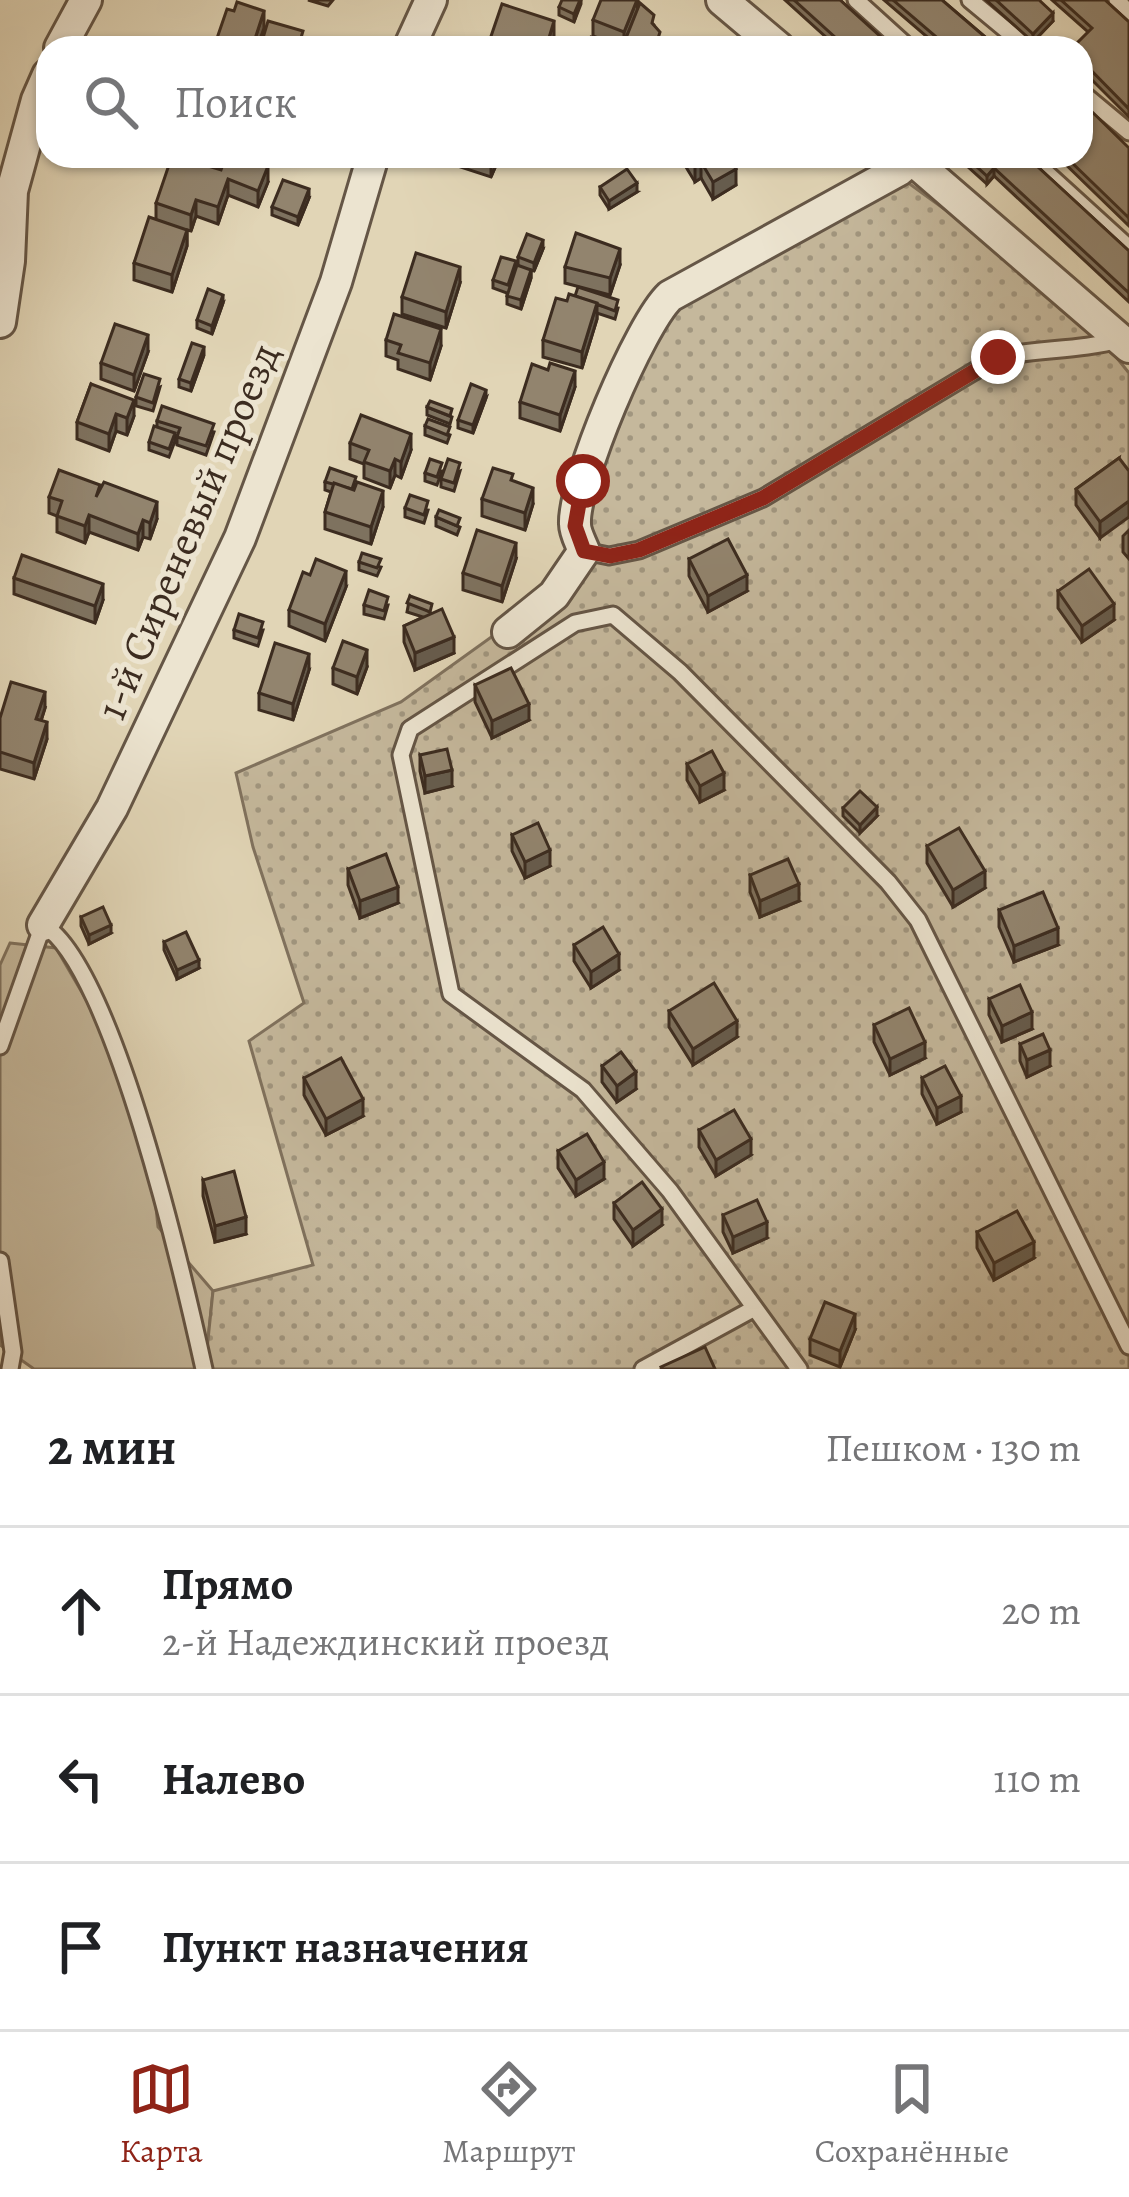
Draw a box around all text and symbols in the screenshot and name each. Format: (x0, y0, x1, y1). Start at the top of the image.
search box (36, 36, 1093, 168)
icon: search (78, 69, 144, 135)
text: Поиск (174, 71, 297, 133)
route end (971, 330, 1025, 384)
street label: 1-й Сиреневый проезд (82, 334, 293, 728)
route start (556, 454, 610, 508)
text: 2 мин (48, 1412, 176, 1482)
text: Пешком · 130 m (825, 1421, 1081, 1474)
text: Прямо (162, 1553, 293, 1615)
icon: ahead (48, 1578, 114, 1644)
text: 20 m (1002, 1584, 1081, 1637)
text: 2-й Надеждинский проезд (162, 1615, 609, 1668)
icon: left (48, 1746, 114, 1812)
text: Налево (162, 1748, 305, 1810)
text: 110 m (993, 1752, 1081, 1805)
icon: arrive (48, 1914, 114, 1980)
text: Пункт назначения (162, 1916, 529, 1978)
tab: Карта (120, 2056, 203, 2173)
tab: Маршрут (442, 2056, 576, 2173)
tab: Сохранённые (815, 2056, 1009, 2173)

